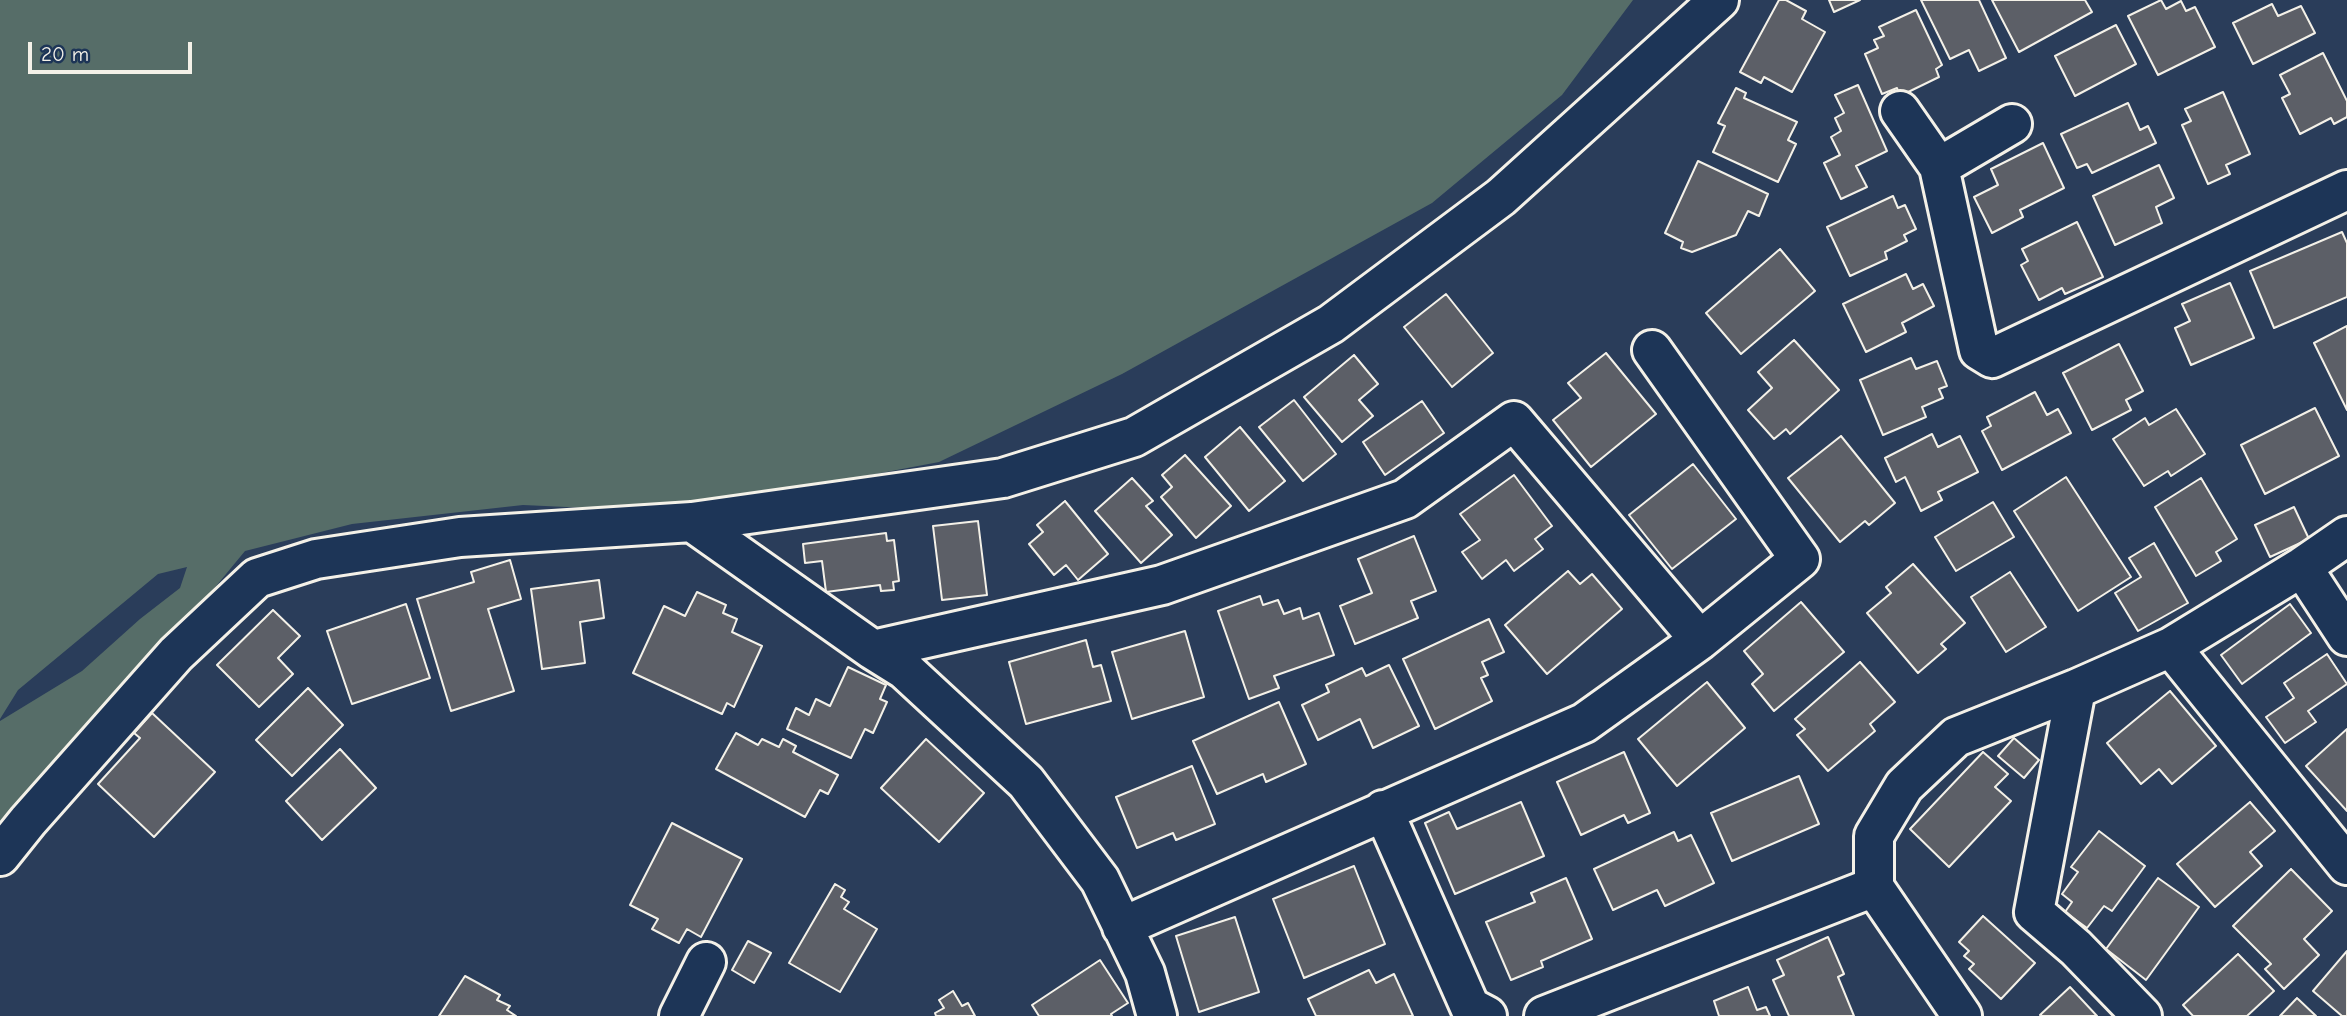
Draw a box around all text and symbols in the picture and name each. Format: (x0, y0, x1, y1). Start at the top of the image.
scale bar (32, 28, 196, 72)
text: 20 m (41, 42, 89, 66)

